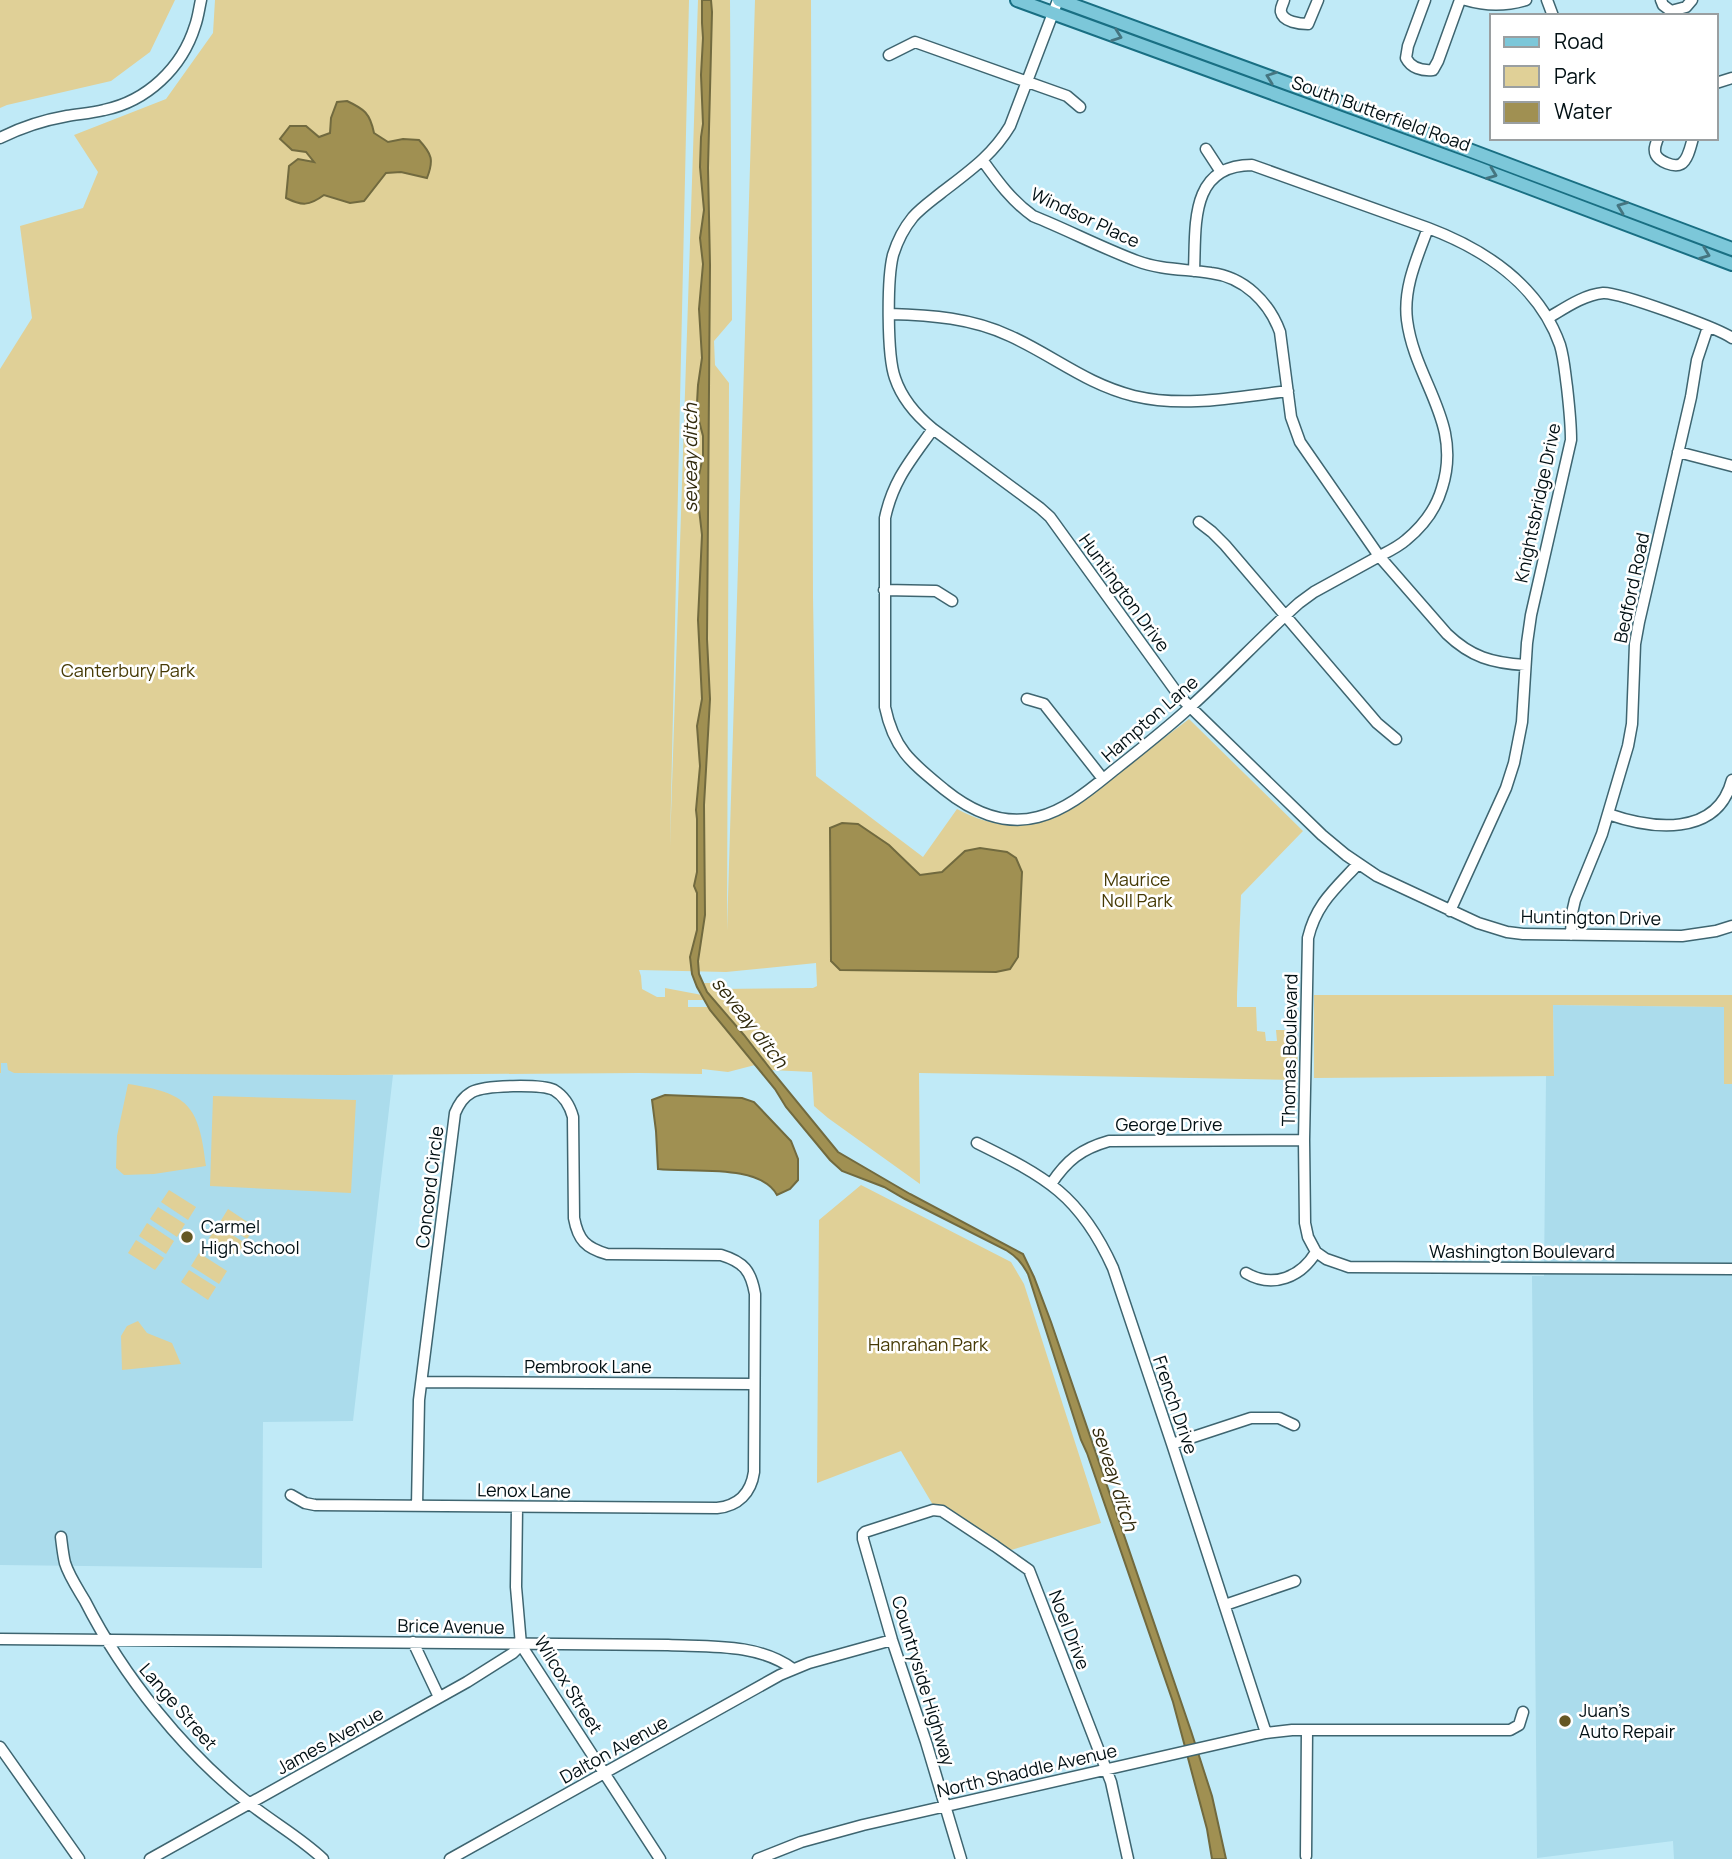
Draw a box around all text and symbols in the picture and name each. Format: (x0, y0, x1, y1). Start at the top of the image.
legend (1490, 14, 1718, 140)
text: Road (1554, 27, 1604, 55)
one-way arrow (1111, 28, 1123, 42)
text: Park (1554, 62, 1596, 90)
street label: South Butterfield Road (1289, 70, 1474, 157)
one-way arrow (1266, 71, 1278, 85)
text: Water (1554, 97, 1613, 125)
one-way arrow (1485, 165, 1497, 179)
street label: Windsor Place (1027, 181, 1144, 253)
one-way arrow (1617, 202, 1629, 216)
one-way arrow (1698, 245, 1710, 259)
water label: seveay ditch (677, 403, 703, 513)
street label: Knightsbridge Drive (1508, 421, 1566, 585)
street label: Huntington Drive (1074, 529, 1176, 656)
street label: Bedford Road (1608, 530, 1654, 645)
park label: Canterbury Park (61, 658, 196, 682)
street label: Hampton Lane (1096, 670, 1203, 767)
park label: Maurice Noll Park (1102, 867, 1173, 912)
street label: Huntington Drive (1521, 904, 1661, 930)
water label: seveay ditch (706, 971, 794, 1074)
street label: Thomas Boulevard (1276, 973, 1302, 1127)
street label: George Drive (1116, 1112, 1222, 1136)
street label: Concord Circle (410, 1124, 448, 1249)
place label: Carmel High School (201, 1214, 300, 1259)
marker: Carmel High School (179, 1229, 195, 1245)
street label: Washington Boulevard (1429, 1239, 1615, 1263)
park label: Hanrahan Park (868, 1332, 989, 1356)
street label: French Drive (1148, 1352, 1204, 1457)
street label: Pembrook Lane (524, 1354, 652, 1378)
water label: seveay ditch (1086, 1422, 1144, 1535)
street label: Lenox Lane (477, 1477, 571, 1503)
street label: Noel Drive (1044, 1586, 1096, 1673)
street label: Countryside Highway (887, 1593, 961, 1769)
street label: Brice Avenue (397, 1613, 505, 1639)
street label: Wilcox Street (529, 1631, 608, 1738)
street label: Lange Street (134, 1658, 223, 1755)
place label: Juan’s Auto Repair (1579, 1698, 1676, 1743)
street label: James Avenue (272, 1701, 387, 1779)
street label: Dalton Avenue (555, 1710, 672, 1789)
marker: Juan’s Auto Repair (1557, 1713, 1573, 1729)
street label: North Shaddle Avenue (934, 1738, 1119, 1802)

